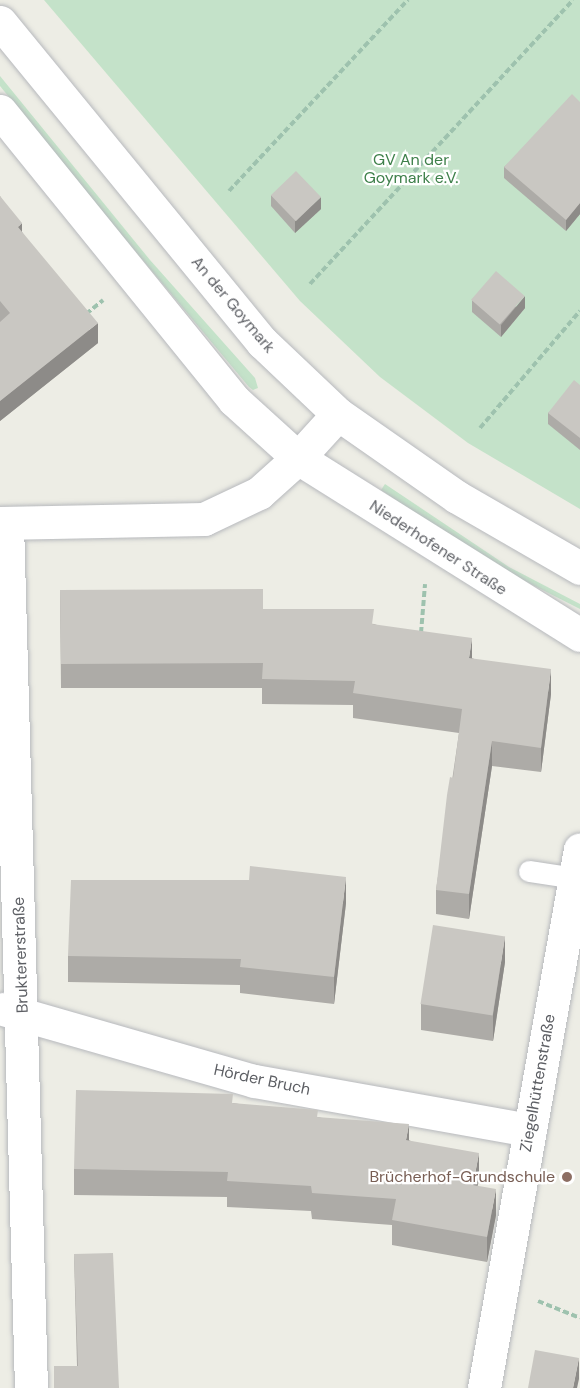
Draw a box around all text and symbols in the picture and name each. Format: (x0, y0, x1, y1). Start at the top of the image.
park label: GV An der Goymark e.V. (364, 150, 458, 188)
street label: An der Goymark (187, 253, 279, 357)
street label: Niederhofener Straße (366, 496, 510, 600)
street label: Bruktererstraße (9, 896, 33, 1014)
street label: Ziegelhüttenstraße (516, 1013, 560, 1153)
street label: Hörder Bruch (212, 1060, 312, 1100)
place label: Brücherhof-Grundschule (369, 1167, 555, 1187)
marker: Brücherhof-Grundschule (560, 1170, 574, 1184)

